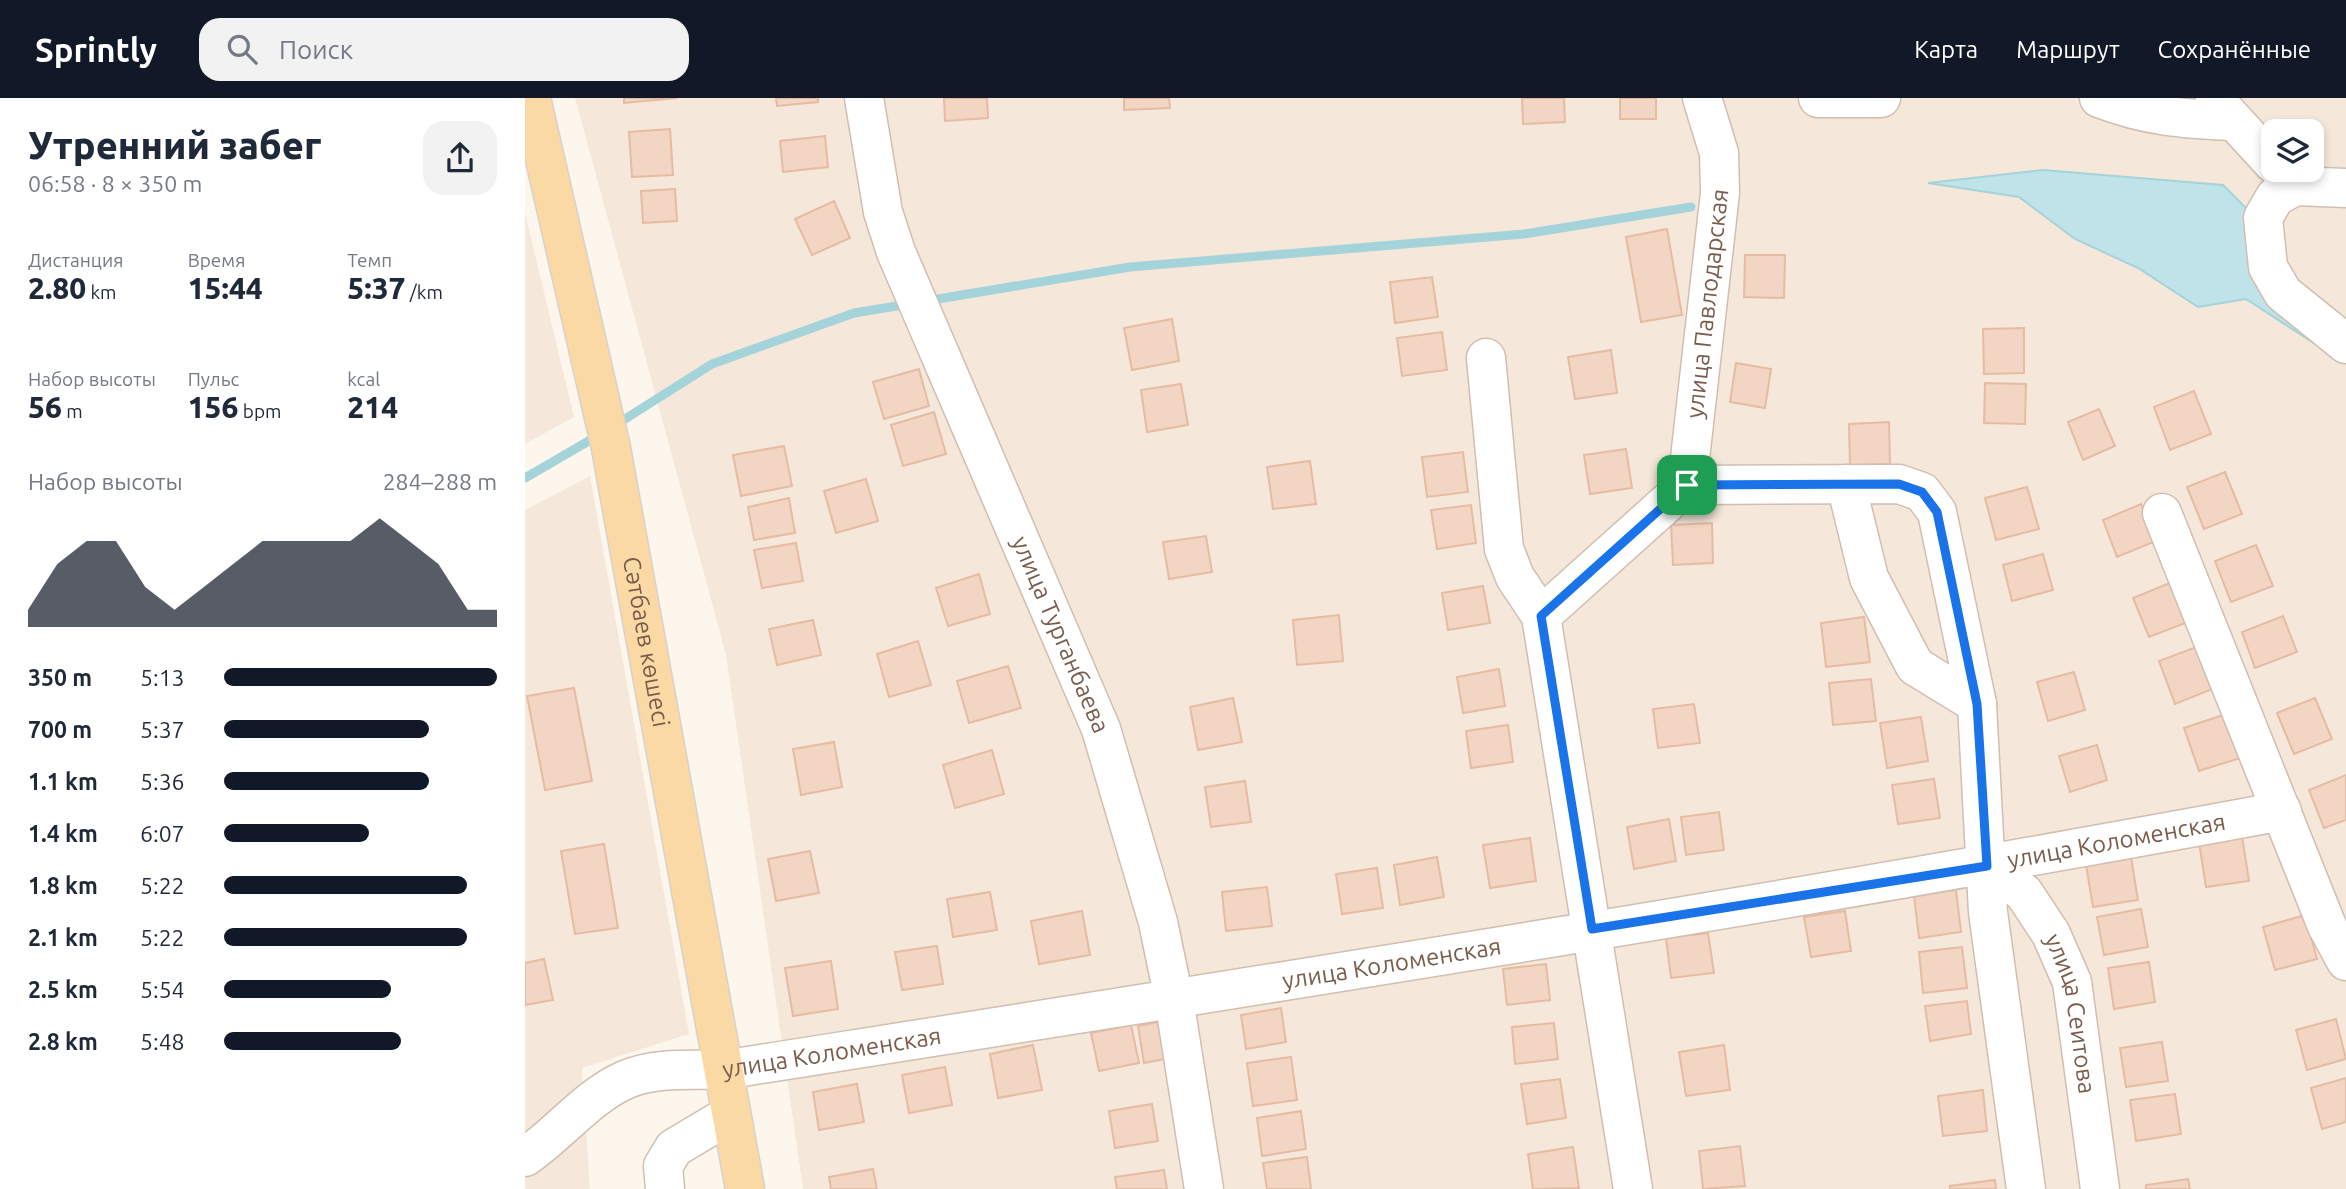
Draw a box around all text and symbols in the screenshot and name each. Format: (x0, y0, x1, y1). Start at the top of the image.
search box (199, 18, 689, 81)
icon: search (223, 30, 261, 68)
text: Sprintly (35, 31, 157, 68)
text: Поиск (279, 35, 353, 64)
text: Карта (1914, 36, 1978, 63)
text: Маршрут (2016, 36, 2120, 63)
text: Сохранённые (2158, 36, 2311, 63)
map controls (2261, 119, 2324, 182)
button: layers (2261, 119, 2324, 182)
button: share (423, 121, 497, 195)
text: Утренний забег (28, 124, 321, 166)
text: 06:58 · 8 × 350 m (28, 171, 202, 196)
street label: улица Павлодарская (1681, 187, 1733, 420)
text: Дистанция (28, 249, 123, 271)
text: Время (188, 249, 245, 271)
text: Темп (347, 249, 392, 271)
text: 2.80 (28, 271, 86, 305)
text: 15:44 (188, 271, 263, 305)
text: 5:37 (347, 271, 405, 305)
text: km (86, 281, 116, 303)
text: /km (405, 281, 443, 303)
text: Набор высоты (28, 368, 156, 390)
text: Пульс (188, 368, 239, 390)
text: kcal (347, 368, 380, 390)
text: 56 (28, 390, 62, 424)
text: 156 (188, 390, 238, 424)
text: 214 (347, 390, 398, 424)
text: m (62, 400, 83, 422)
text: bpm (238, 400, 281, 422)
pin (1657, 455, 1717, 515)
icon: arrive (1668, 466, 1706, 504)
text: Набор высоты (28, 469, 183, 494)
text: 284–288 m (383, 469, 497, 494)
street label: улица Турганбаева (1007, 532, 1115, 737)
street label: Сәтбаев көшесі (618, 554, 675, 729)
text: 350 m (28, 665, 92, 690)
text: 5:13 (140, 665, 185, 690)
text: 700 m (28, 717, 92, 742)
text: 5:37 (140, 717, 185, 742)
text: 1.1 km (28, 769, 98, 794)
text: 5:36 (140, 769, 185, 794)
street label: улица Коломенская (2005, 808, 2228, 873)
text: 1.4 km (28, 821, 98, 846)
text: 6:07 (140, 821, 185, 846)
text: 1.8 km (28, 873, 98, 898)
text: 5:22 (140, 873, 185, 898)
text: 2.1 km (28, 925, 98, 950)
text: 5:22 (140, 925, 185, 950)
street label: улица Сеитова (2040, 930, 2101, 1095)
street label: улица Коломенская (1280, 932, 1503, 994)
text: 2.5 km (28, 977, 98, 1002)
text: 5:54 (140, 977, 185, 1002)
street label: улица Коломенская (720, 1022, 943, 1083)
text: 2.8 km (28, 1029, 98, 1054)
text: 5:48 (140, 1029, 185, 1054)

